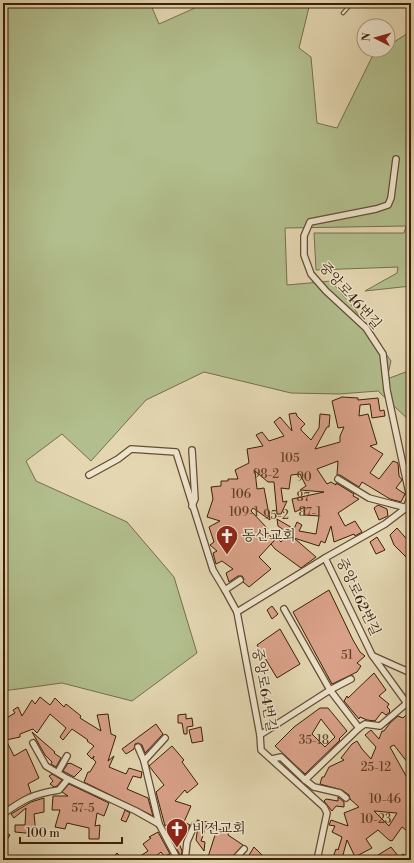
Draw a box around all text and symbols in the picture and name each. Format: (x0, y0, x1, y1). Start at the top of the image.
north arrow (356, 18, 396, 58)
text: N (360, 32, 374, 42)
street label: 중앙로46번길 (315, 259, 385, 333)
house number: 105 (280, 451, 300, 466)
house number: 98-2 (253, 467, 279, 482)
house number: 90 (296, 470, 312, 485)
house number: 106 (231, 487, 251, 502)
house number: 87 (296, 490, 310, 505)
house number: 109-1 (229, 505, 260, 520)
house number: 87-1 (299, 505, 322, 520)
house number: 95-2 (263, 508, 289, 523)
church icon: 동산교회 (214, 523, 240, 556)
place label: 동산교회 (242, 527, 296, 545)
street label: 중앙로62번길 (332, 555, 384, 639)
street label: 중앙로64번길 (248, 647, 280, 733)
house number: 51 (341, 648, 354, 663)
house number: 35-18 (299, 733, 329, 748)
house number: 25-12 (361, 760, 391, 775)
house number: 10-46 (369, 792, 401, 807)
house number: 57-5 (71, 801, 95, 816)
house number: 10-23 (361, 812, 392, 827)
church icon: 비전교회 (164, 816, 190, 849)
scale bar (20, 819, 122, 845)
place label: 비전교회 (192, 820, 246, 838)
text: 100 m (26, 826, 60, 841)

